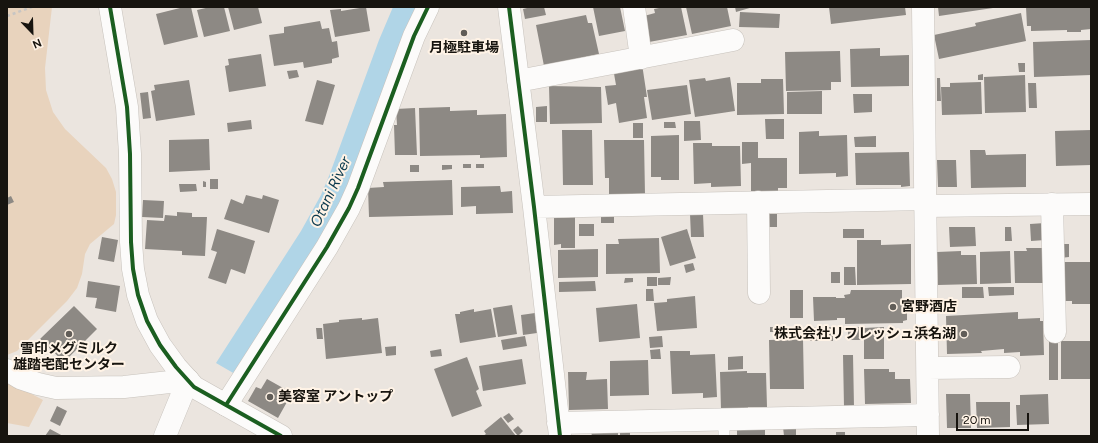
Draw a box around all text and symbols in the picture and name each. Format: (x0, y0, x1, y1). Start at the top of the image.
north arrow (12, 12, 52, 52)
marker: 月極駐車場 (459, 28, 469, 38)
text: N (30, 36, 43, 51)
place label: 月極駐車場 (429, 40, 499, 56)
water label: Otani River (307, 154, 355, 230)
place label: 宮野酒店 (901, 299, 957, 315)
marker: 宮野酒店 (888, 302, 898, 312)
place label: 株式会社リフレッシュ浜名湖 (774, 326, 956, 342)
marker: 雪印メグミルク 雄踏宅配センター (64, 329, 74, 339)
marker: 株式会社リフレッシュ浜名湖 (959, 329, 969, 339)
place label: 雪印メグミルク 雄踏宅配センター (13, 341, 125, 374)
place label: 美容室 アントップ (278, 389, 393, 405)
marker: 美容室 アントップ (265, 392, 275, 402)
scale bar (958, 405, 1031, 431)
text: 20 m (963, 413, 991, 427)

